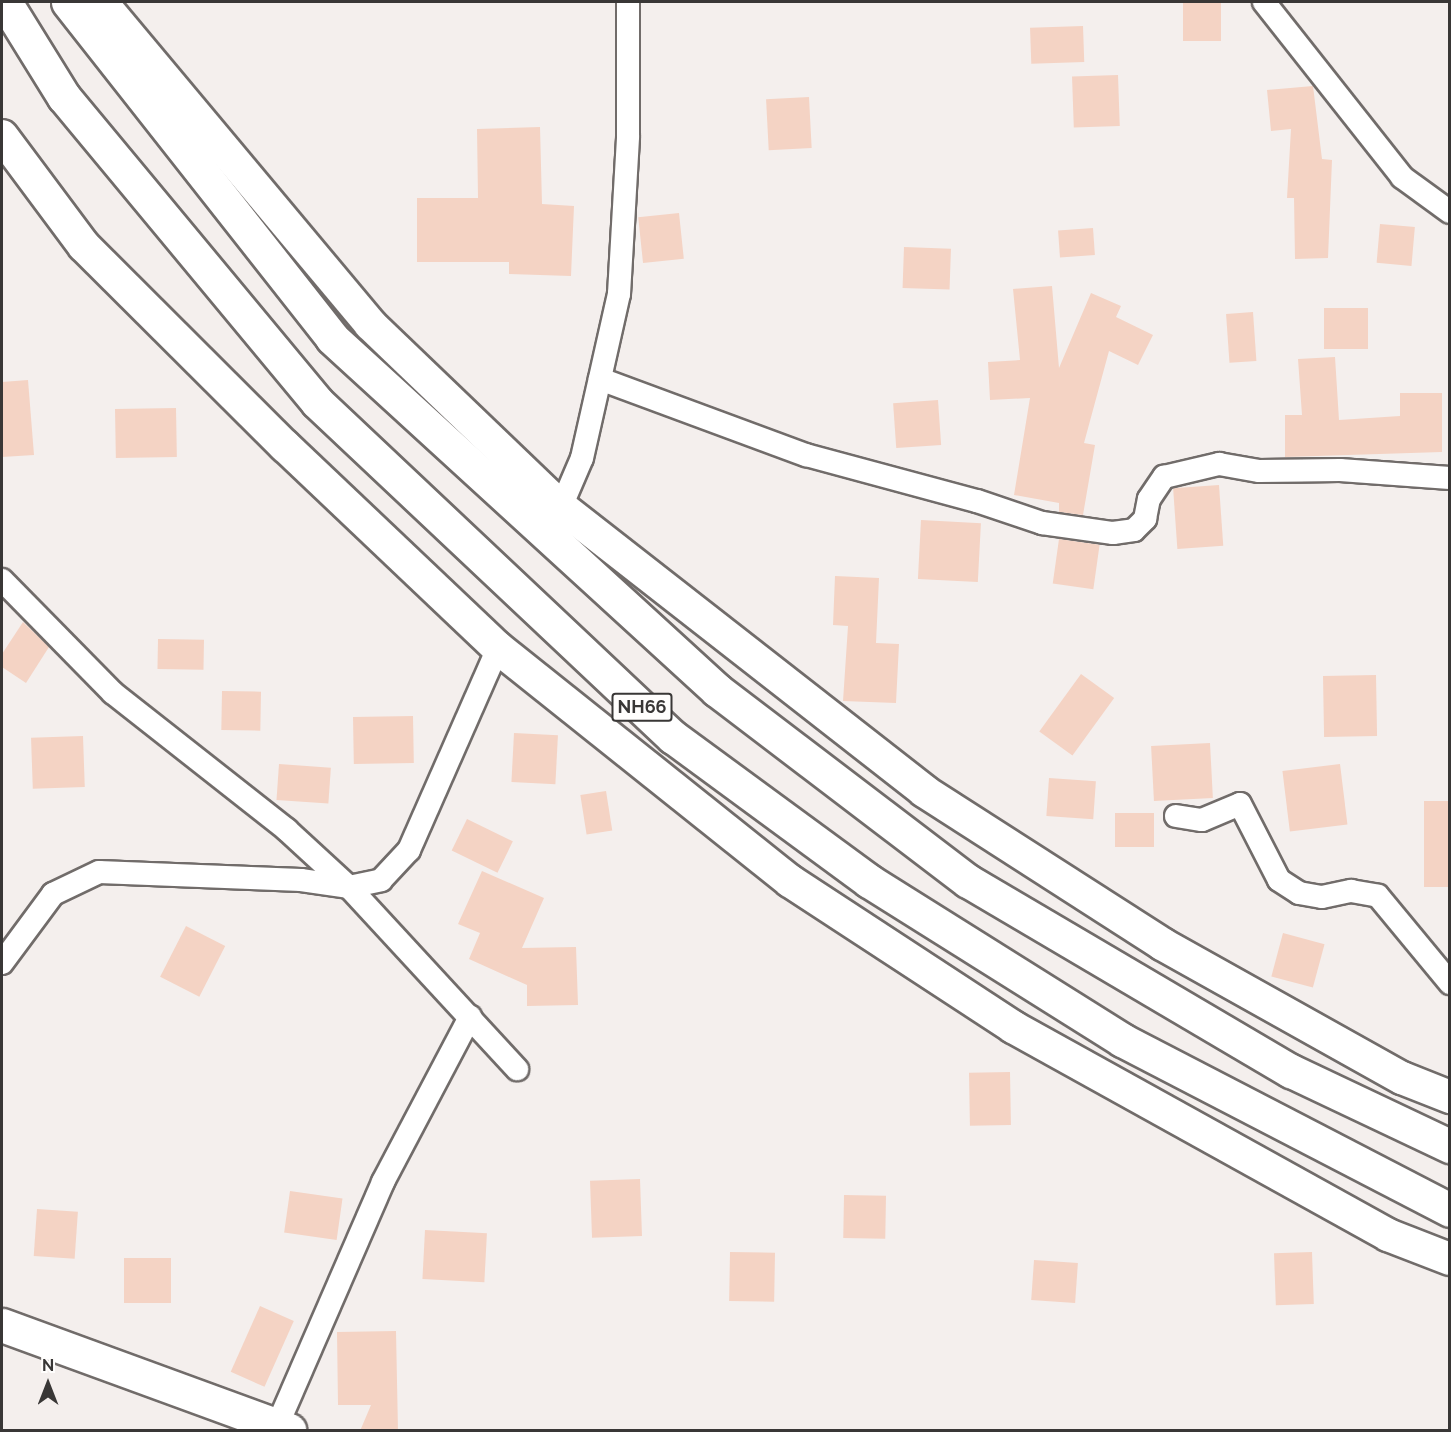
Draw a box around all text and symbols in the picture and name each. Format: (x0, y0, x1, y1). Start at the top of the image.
road number: NH66 (610, 692, 674, 722)
north arrow (18, 1354, 78, 1414)
text: N (42, 1356, 54, 1375)

